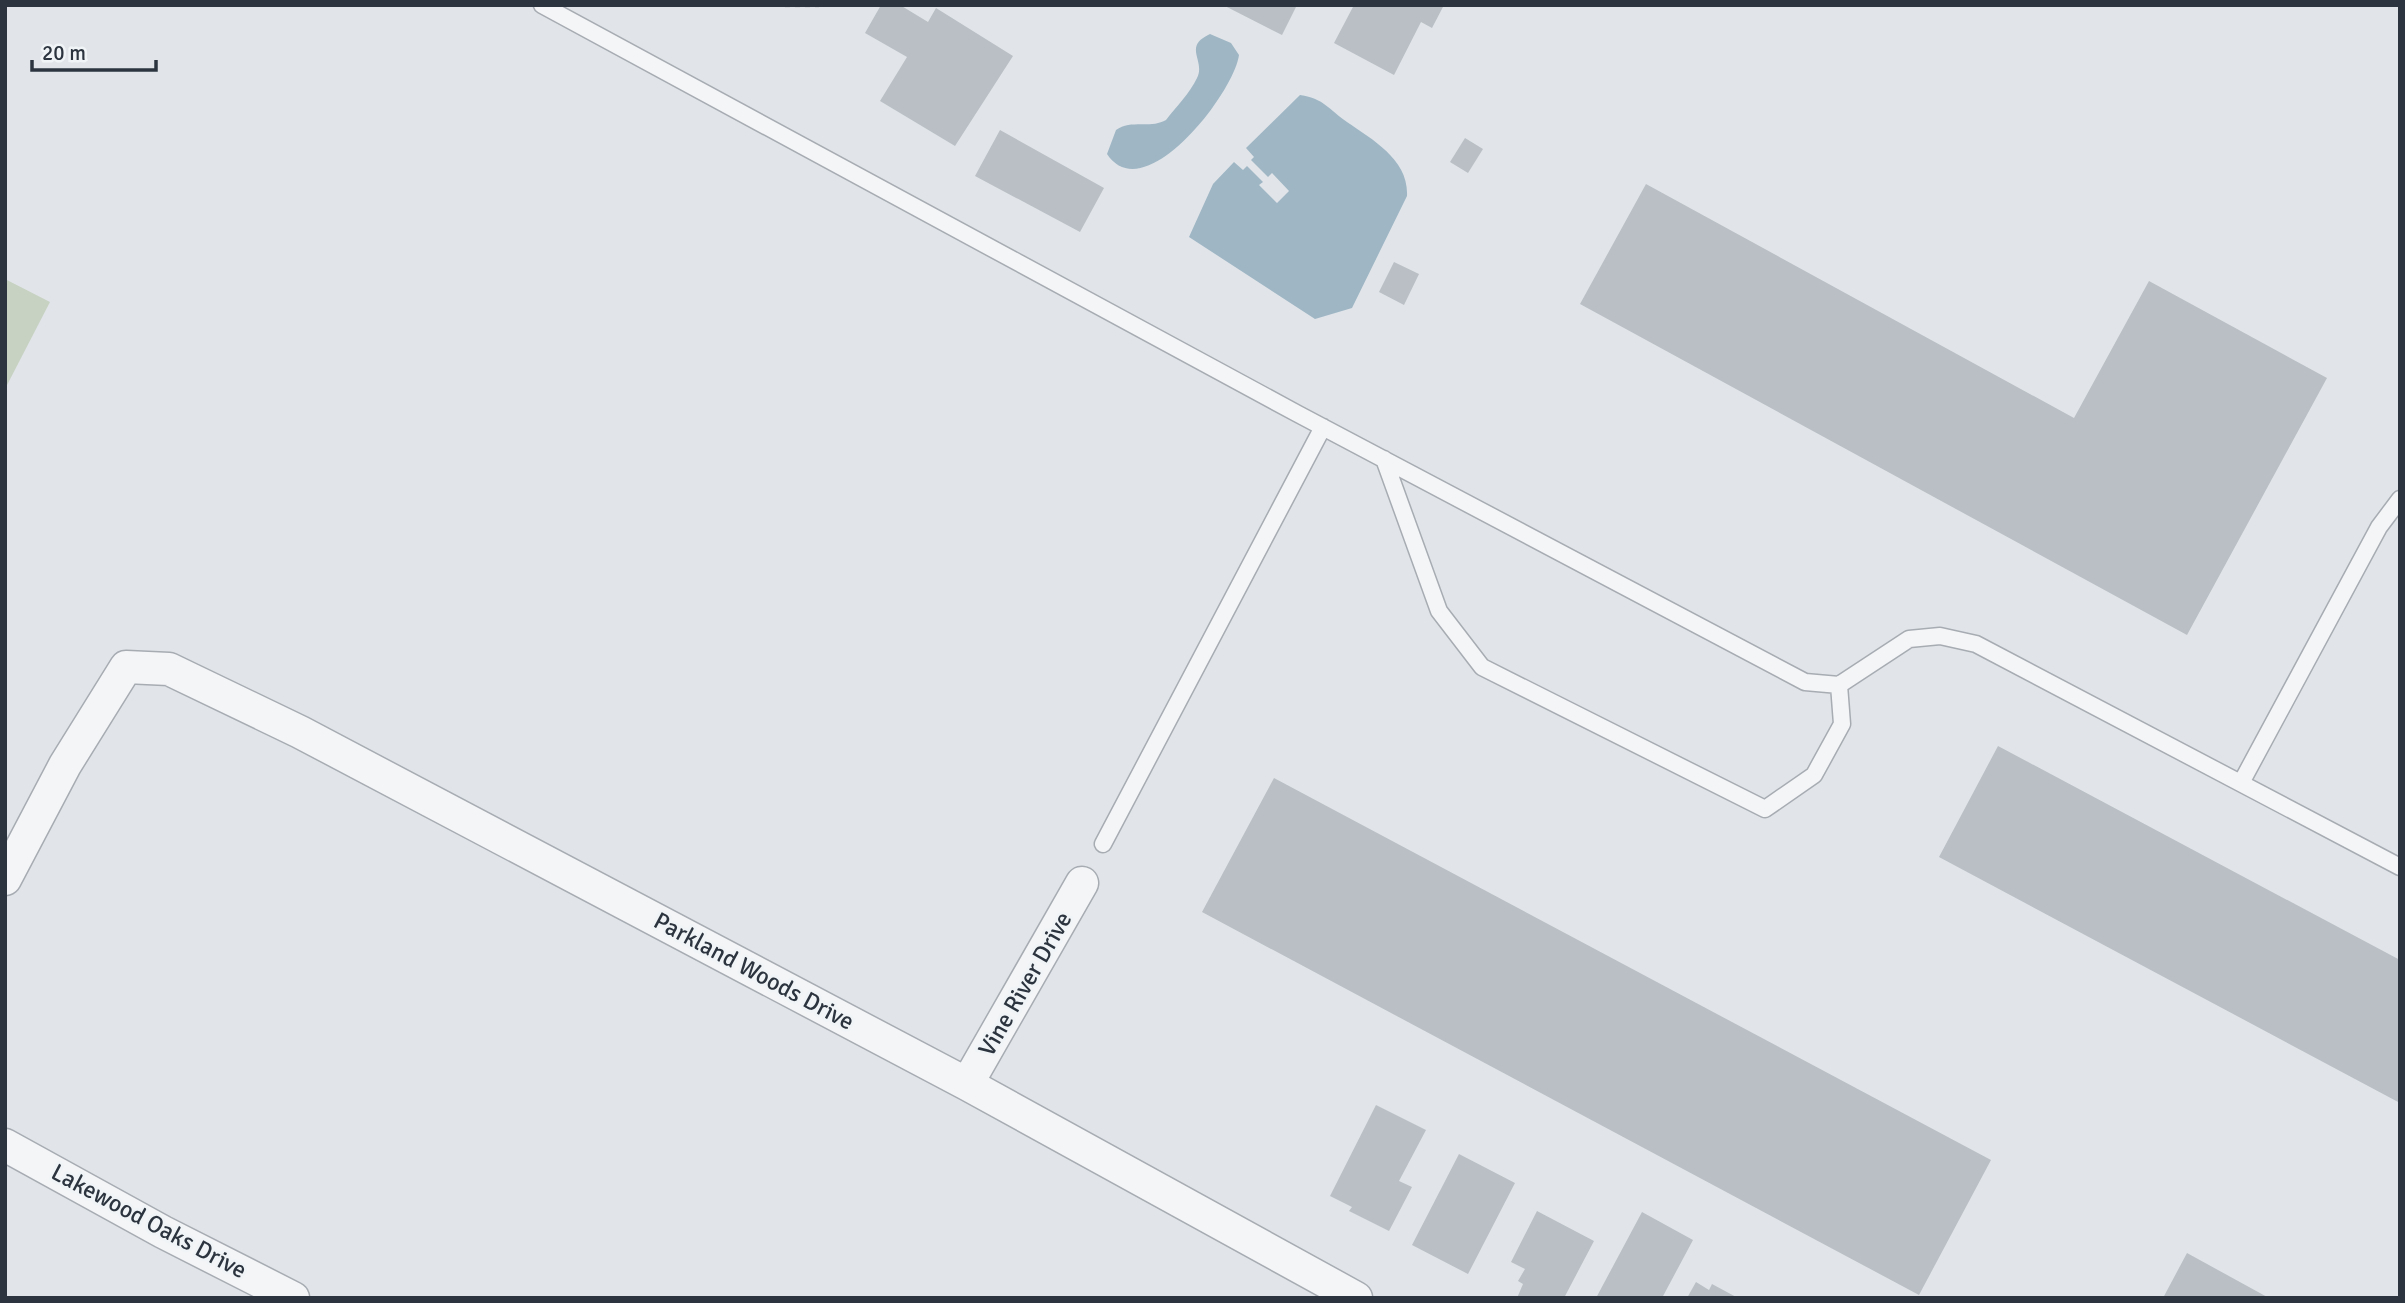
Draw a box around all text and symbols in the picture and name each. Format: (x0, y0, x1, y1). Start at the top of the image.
scale bar (32, 28, 156, 72)
text: 20 m (42, 40, 86, 66)
street label: Parkland Woods Drive (649, 905, 859, 1037)
street label: Vine River Drive (972, 906, 1078, 1062)
street label: Lakewood Oaks Drive (46, 1157, 252, 1285)

